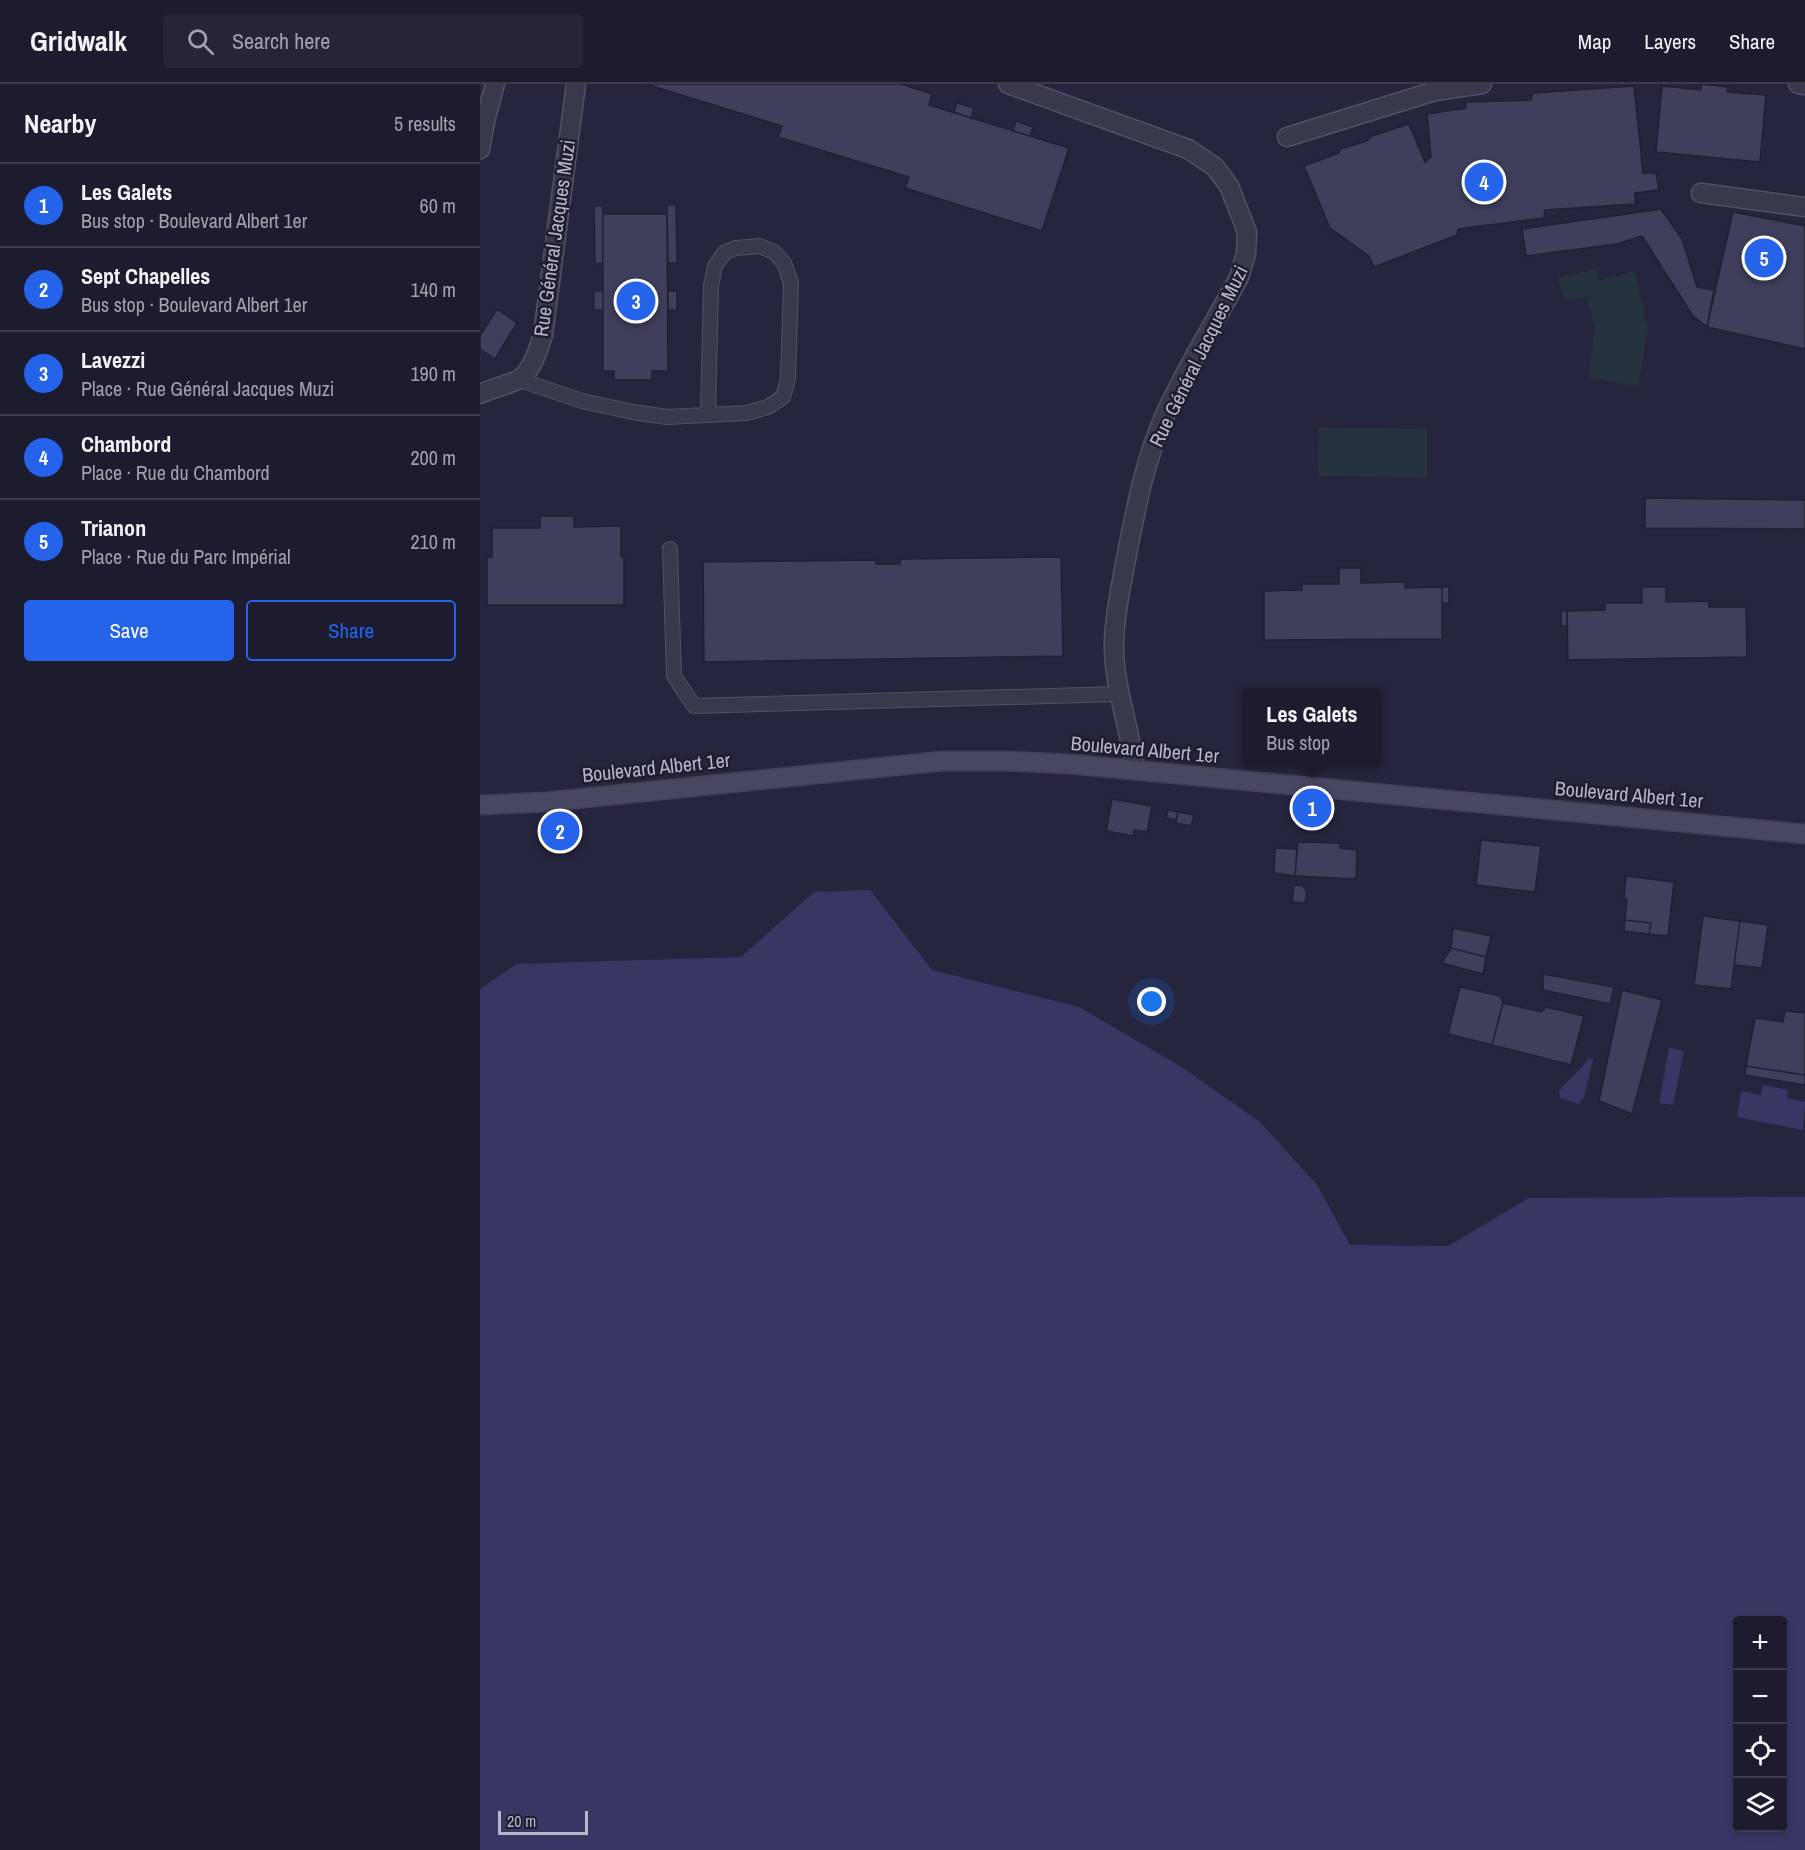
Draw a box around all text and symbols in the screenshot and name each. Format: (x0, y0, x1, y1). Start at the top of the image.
search box (163, 14, 583, 68)
text: Gridwalk (30, 22, 127, 60)
icon: search (184, 25, 217, 58)
text: Search here (232, 26, 330, 56)
text: Map (1578, 27, 1611, 56)
text: Layers (1644, 27, 1696, 56)
text: Share (1729, 27, 1775, 56)
text: Nearby (24, 106, 96, 141)
text: 5 results (394, 110, 456, 137)
street label: Rue Général Jacques Muzi (527, 138, 581, 338)
pin: 4 (1464, 160, 1504, 204)
text: Les Galets (81, 177, 172, 207)
text: 1 (39, 192, 48, 219)
text: 60 m (420, 192, 456, 219)
text: Bus stop · Boulevard Albert 1er (81, 207, 307, 234)
pin: 5 (1744, 236, 1784, 280)
text: Sept Chapelles (81, 261, 210, 291)
street label: Rue Général Jacques Muzi (1142, 261, 1254, 451)
text: 2 (39, 276, 48, 303)
text: 140 m (410, 276, 456, 303)
pin: 3 (616, 278, 656, 324)
text: Bus stop · Boulevard Albert 1er (81, 291, 307, 318)
text: Lavezzi (81, 345, 145, 375)
text: 3 (39, 360, 48, 387)
text: 190 m (410, 360, 456, 387)
text: Place · Rue Général Jacques Muzi (81, 375, 334, 402)
text: Chambord (81, 429, 171, 459)
text: 4 (39, 444, 48, 471)
text: 200 m (410, 444, 456, 471)
text: Place · Rue du Chambord (81, 459, 270, 486)
text: Trianon (81, 513, 146, 543)
text: 5 (39, 528, 48, 555)
text: 210 m (410, 528, 456, 555)
text: Place · Rue du Parc Impérial (81, 543, 291, 570)
button: Save (24, 600, 234, 661)
button: Share (246, 600, 456, 661)
popup (1243, 688, 1381, 766)
text: Les Galets (1266, 699, 1358, 729)
street label: Boulevard Albert 1er (1070, 729, 1221, 769)
text: Bus stop (1266, 729, 1330, 756)
street label: Boulevard Albert 1er (581, 746, 732, 788)
street label: Boulevard Albert 1er (1554, 774, 1705, 814)
pin: 1 (1292, 786, 1332, 830)
pin: 2 (540, 808, 580, 854)
your location (1137, 987, 1166, 1016)
map controls (1733, 1616, 1787, 1832)
button: + (1733, 1616, 1787, 1670)
button: − (1733, 1670, 1787, 1724)
button: locate (1733, 1724, 1787, 1778)
button: layers (1733, 1778, 1787, 1832)
scale bar (498, 1808, 588, 1836)
text: 20 m (507, 1810, 536, 1832)

